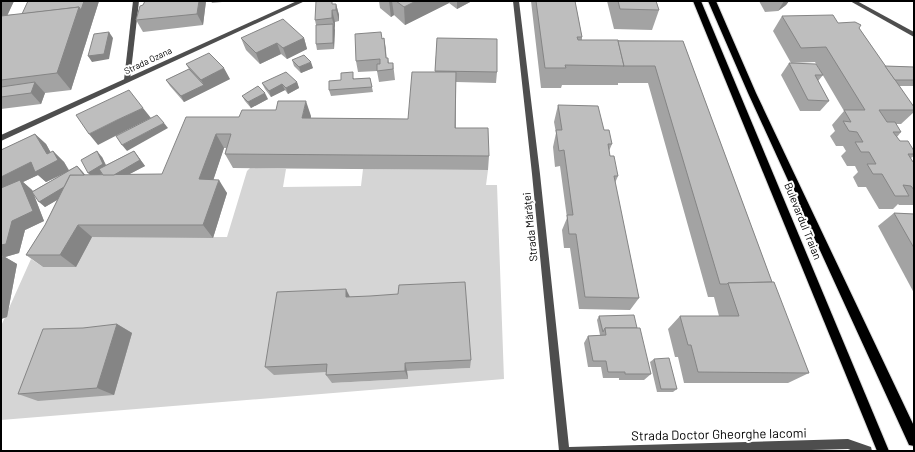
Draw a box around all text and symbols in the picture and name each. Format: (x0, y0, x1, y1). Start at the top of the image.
street label: Strada Ozana (122, 45, 173, 76)
street label: Bulevardul Traian (782, 180, 825, 261)
street label: Strada Mărăței (519, 192, 540, 262)
street label: Strada Doctor Gheorghe Iacomi (631, 424, 807, 444)

